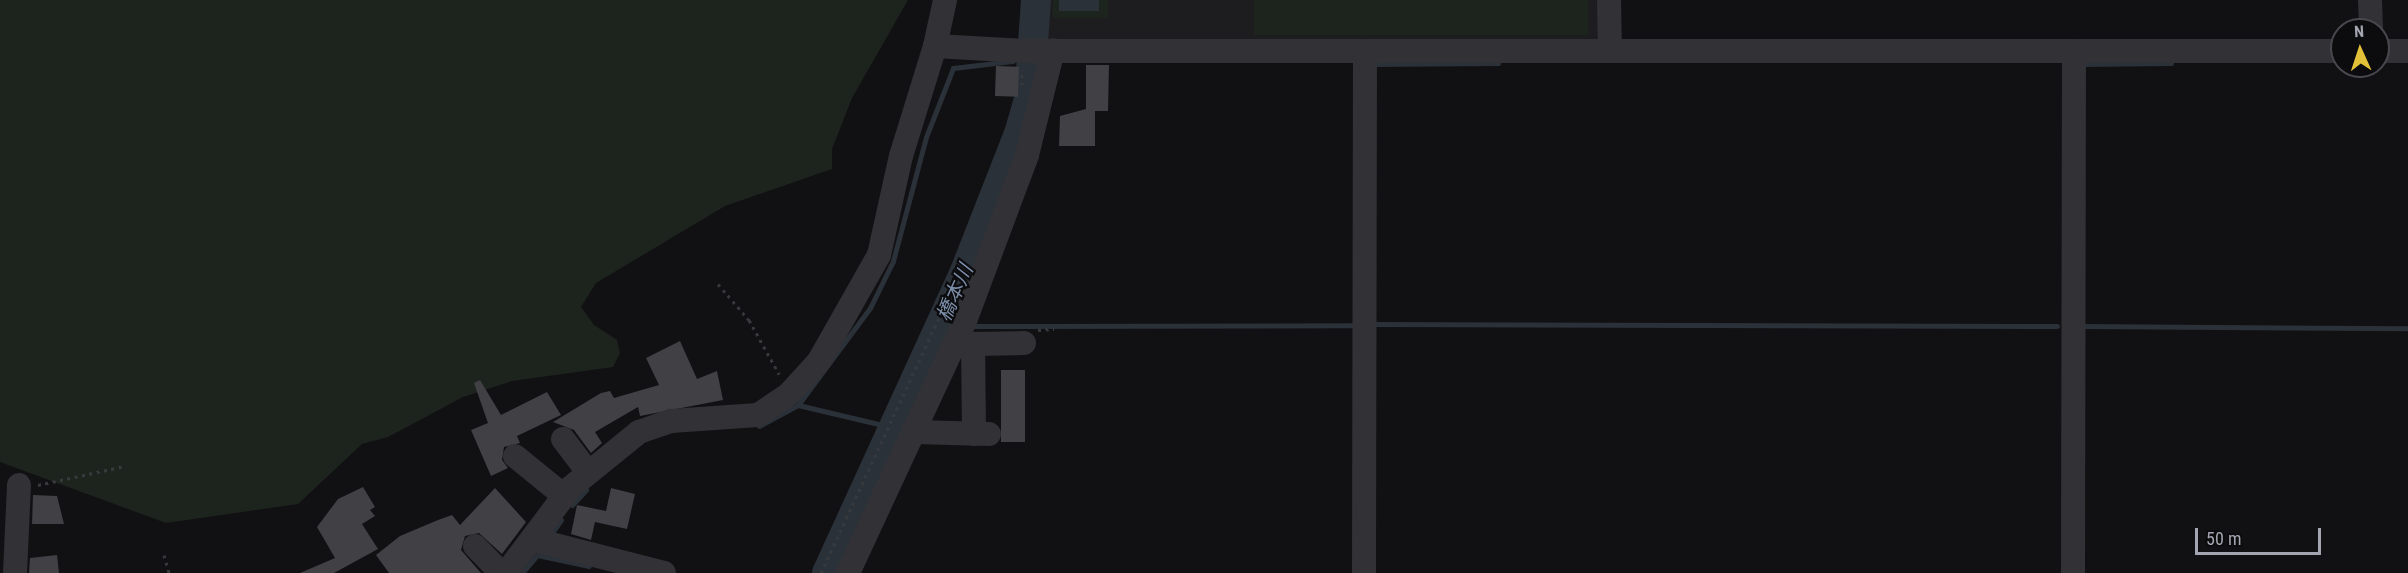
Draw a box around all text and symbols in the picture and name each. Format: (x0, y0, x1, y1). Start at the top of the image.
north arrow (2330, 18, 2390, 78)
text: N (2354, 22, 2365, 41)
water label: 橋本川 (932, 261, 978, 325)
scale bar (2198, 516, 2324, 554)
text: 50 m (2206, 528, 2241, 549)

